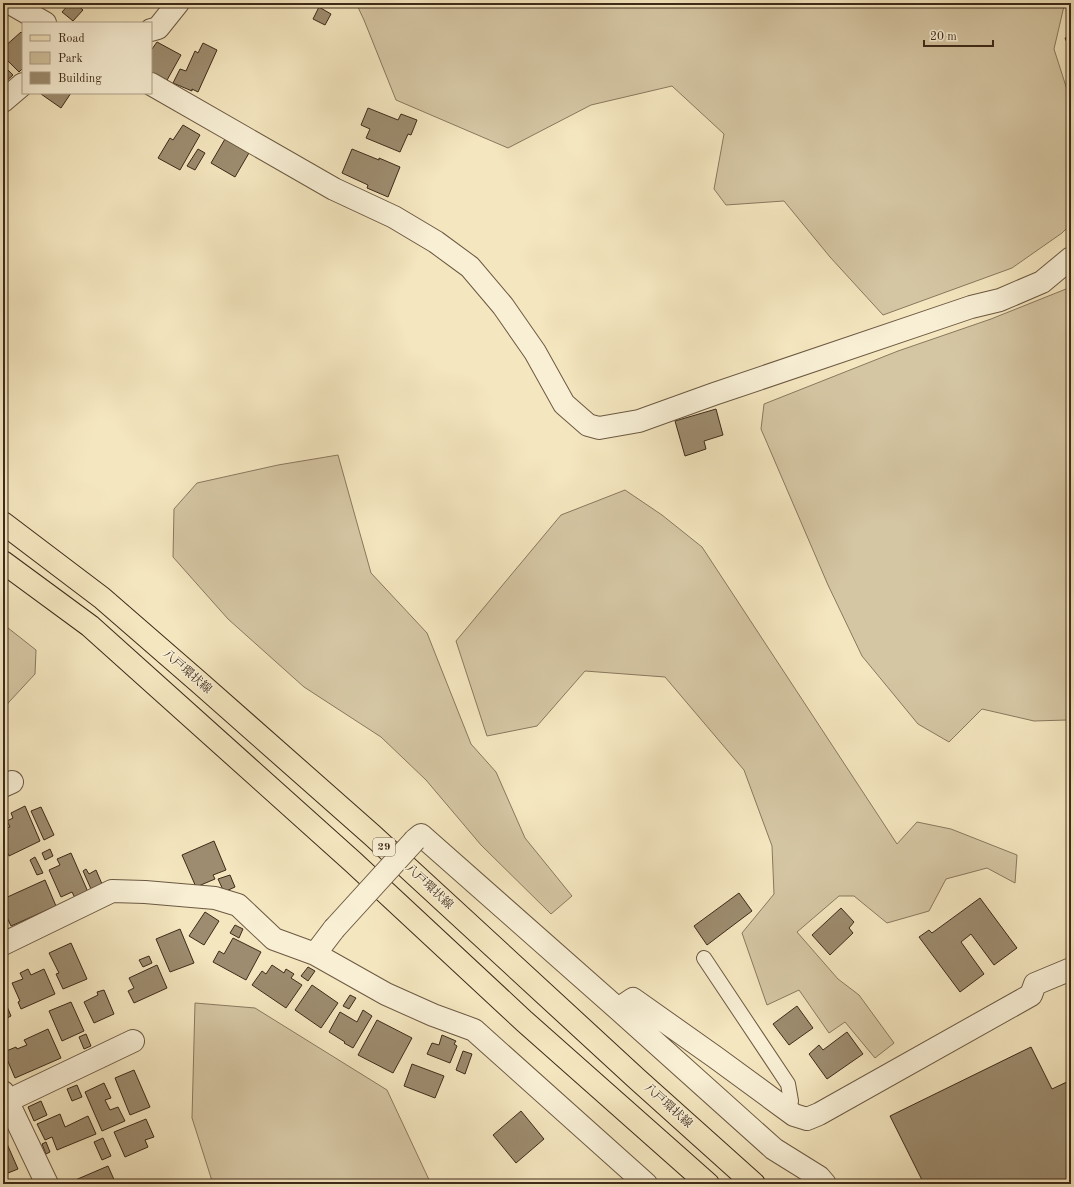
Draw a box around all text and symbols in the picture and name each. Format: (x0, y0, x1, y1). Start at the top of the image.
legend (22, 22, 152, 94)
scale bar (924, 22, 993, 48)
text: 20 m (930, 31, 957, 43)
text: Road (58, 33, 85, 45)
text: Park (58, 53, 83, 65)
text: Building (58, 73, 102, 85)
street label: 八戸環状線 (160, 646, 215, 696)
road number: 29 (373, 838, 395, 856)
street label: 八戸環状線 (403, 861, 456, 912)
street label: 八戸環状線 (642, 1080, 696, 1131)

